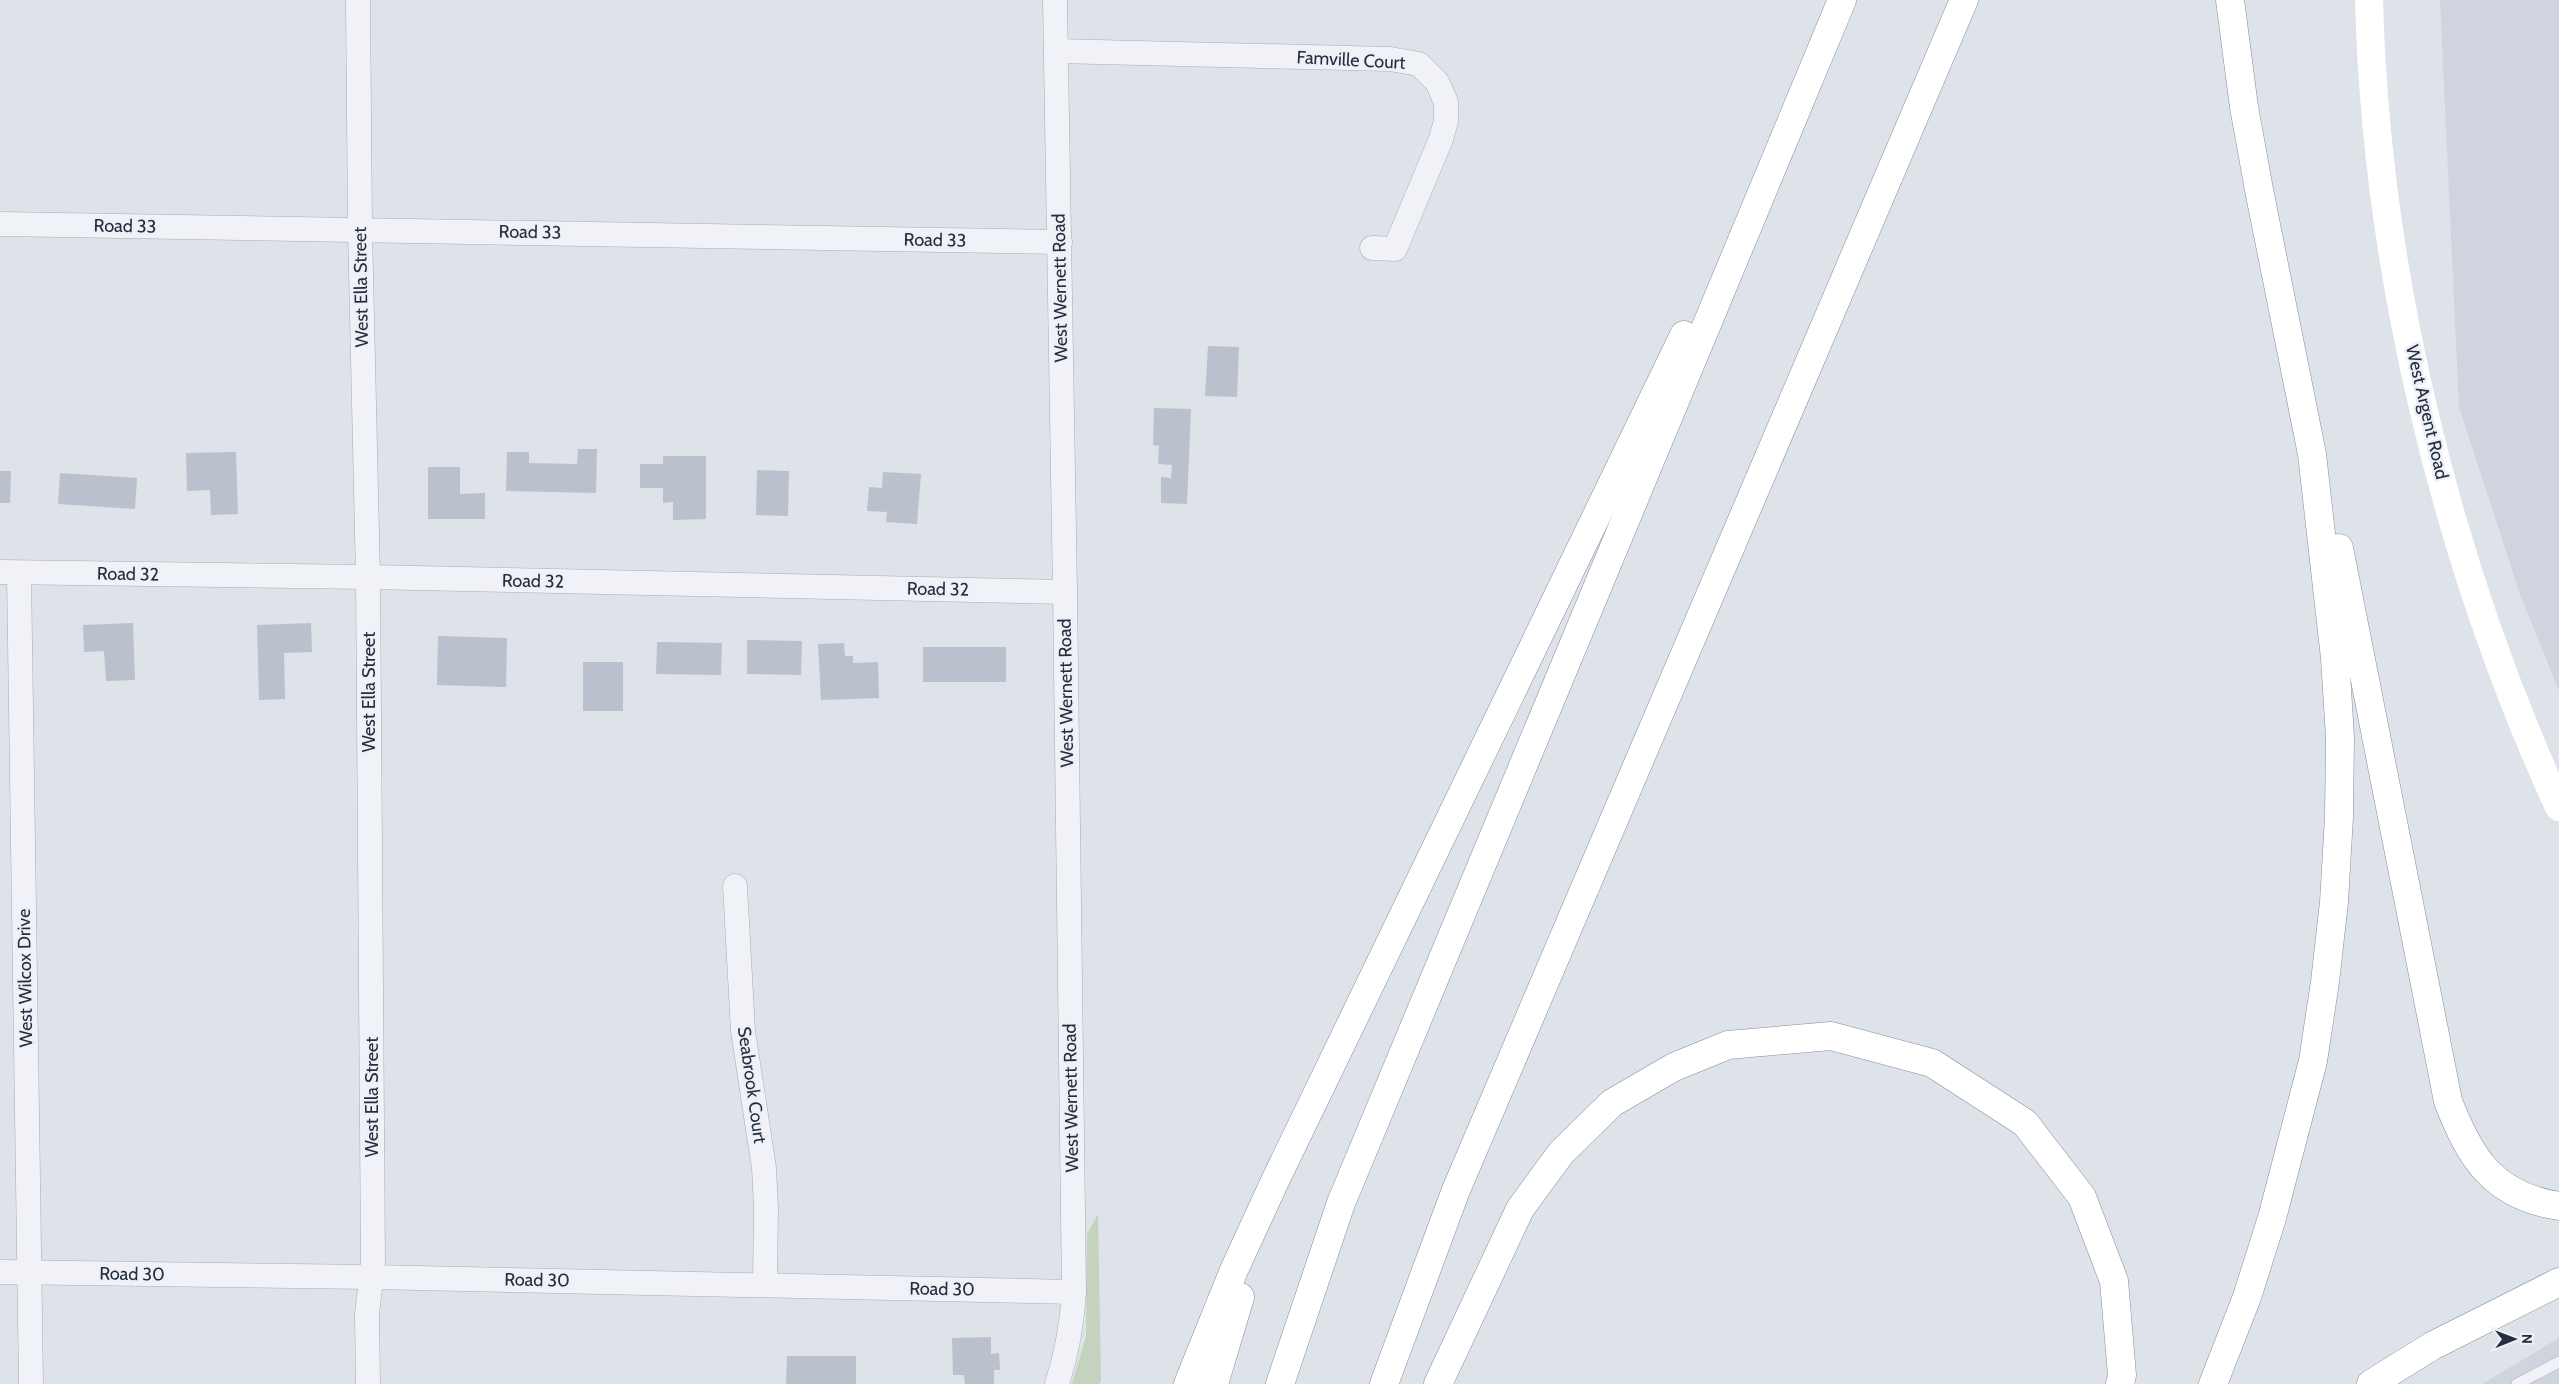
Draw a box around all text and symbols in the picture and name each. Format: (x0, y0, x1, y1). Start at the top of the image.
street label: Famville Court (1296, 46, 1406, 74)
street label: West Wernett Road (1048, 213, 1072, 363)
street label: Road 33 (94, 214, 156, 238)
street label: Road 33 (499, 220, 561, 244)
street label: West Ella Street (349, 227, 373, 347)
street label: Road 33 (904, 228, 966, 252)
street label: West Argent Road (2401, 343, 2453, 481)
street label: Road 32 (97, 562, 159, 586)
street label: Road 32 (502, 569, 564, 593)
street label: Road 32 (907, 577, 969, 601)
street label: West Wernett Road (1054, 618, 1078, 768)
street label: West Ella Street (358, 632, 380, 752)
street label: West Wilcox Drive (13, 909, 37, 1047)
street label: West Wernett Road (1059, 1023, 1083, 1173)
street label: Seabrook Court (733, 1025, 771, 1145)
street label: West Ella Street (361, 1037, 383, 1157)
street label: Road 30 (99, 1262, 165, 1286)
street label: Road 30 (504, 1268, 570, 1292)
street label: Road 30 (909, 1277, 975, 1301)
north arrow (2489, 1314, 2539, 1364)
text: N (2518, 1334, 2536, 1344)

